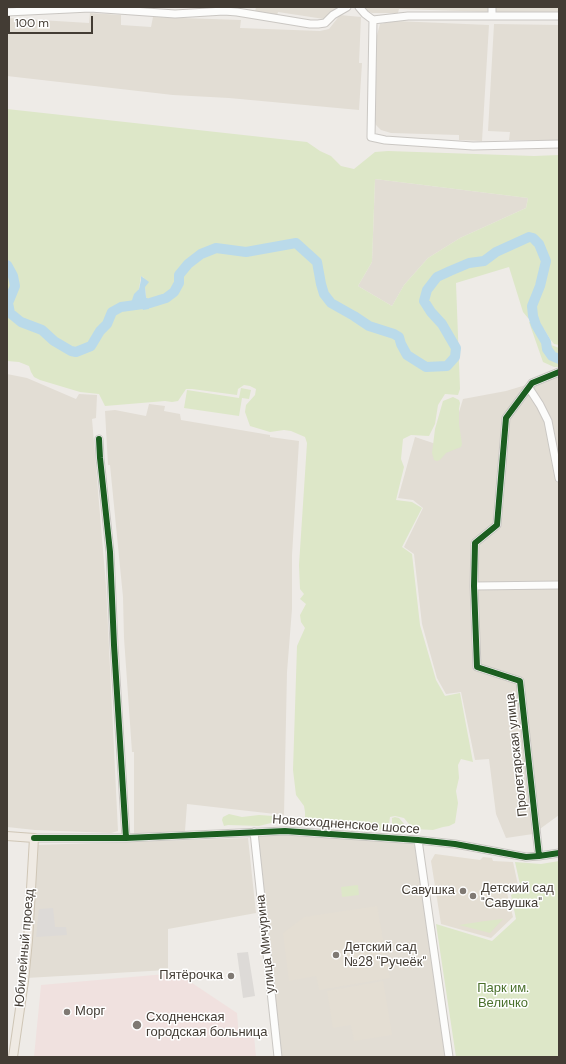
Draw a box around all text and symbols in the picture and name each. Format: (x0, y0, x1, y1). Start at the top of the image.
scale bar (10, 8, 95, 34)
text: 100 m (15, 15, 49, 31)
street label: Пролетарская улица (503, 692, 531, 818)
street label: Новосходненское шоссе (272, 812, 420, 838)
place label: Детский сад "Савушка" (481, 881, 554, 912)
place label: Савушка (401, 883, 455, 899)
marker: Савушка (458, 886, 468, 896)
street label: Юбилейный проезд (12, 888, 38, 1008)
marker: Детский сад "Савушка" (468, 891, 478, 901)
street label: улица Мичурина (253, 894, 279, 994)
place label: Детский сад №28 "Ручеёк" (344, 940, 426, 971)
marker: Детский сад №28 "Ручеёк" (331, 950, 341, 960)
place label: Пятёрочка (159, 968, 223, 984)
marker: Пятёрочка (226, 971, 236, 981)
park label: Парк им. Величко (477, 981, 529, 1012)
place label: Морг (75, 1004, 105, 1020)
marker: Морг (62, 1007, 72, 1017)
place label: Сходненская городская больница (146, 1010, 268, 1041)
marker: Сходненская городская больница (131, 1019, 143, 1031)

